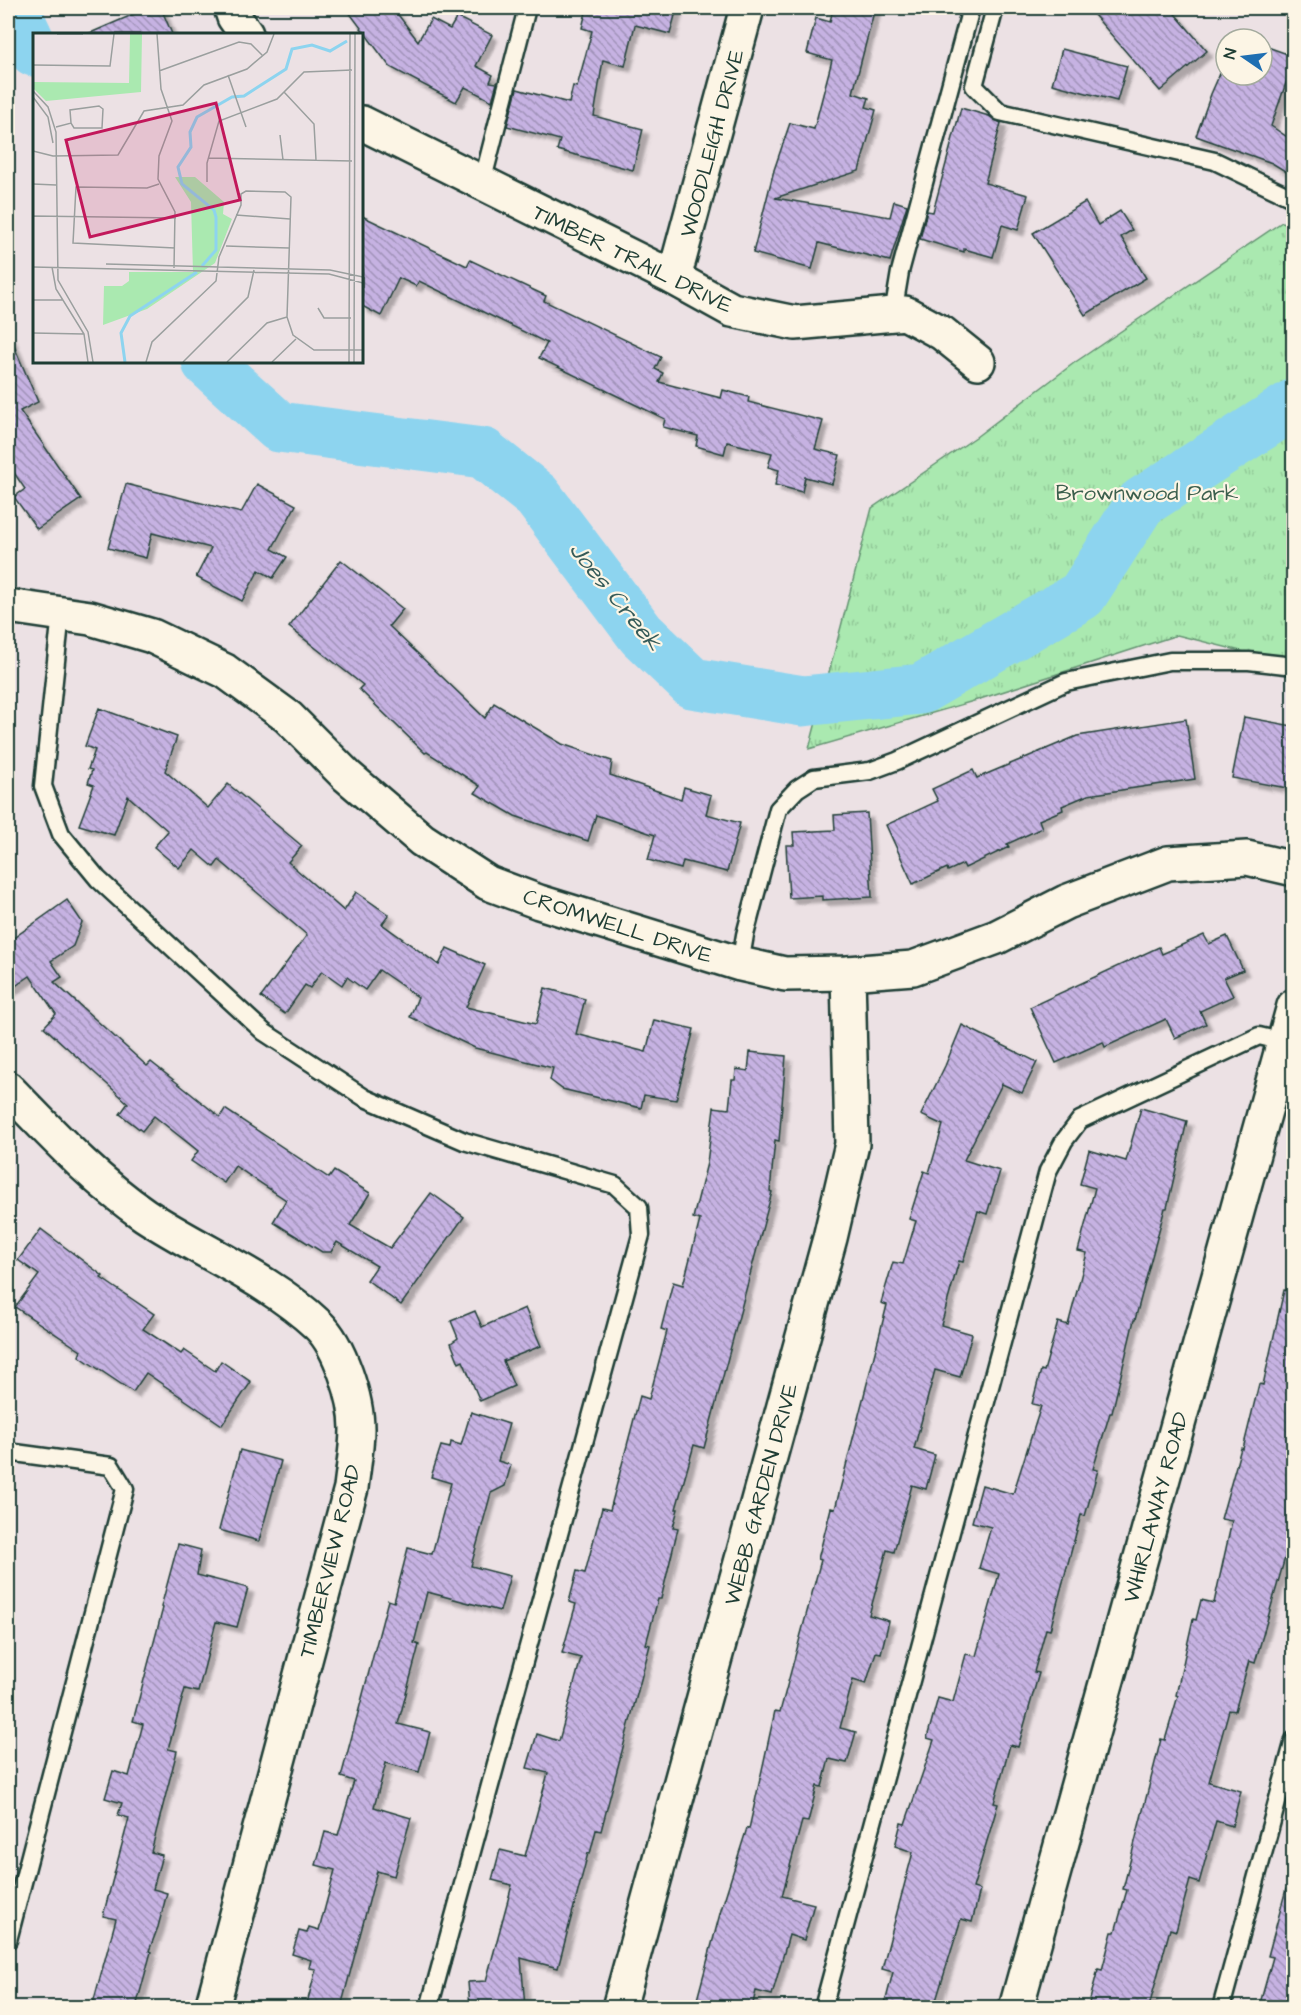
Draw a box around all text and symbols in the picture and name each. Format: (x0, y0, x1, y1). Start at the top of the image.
north arrow (1214, 27, 1274, 87)
inset map (33, 33, 363, 363)
street label: WOODLEIGH DRIVE (672, 46, 752, 241)
text: N (1219, 46, 1242, 61)
street label: TIMBER TRAIL DRIVE (527, 197, 738, 321)
park label: Brownwood Park (1056, 478, 1239, 509)
water label: Joes Creek (561, 535, 671, 660)
street label: CROMWELL DRIVE (519, 881, 716, 972)
street label: WEBB GARDEN DRIVE (717, 1380, 806, 1609)
street label: WHIRLAWAY ROAD (1116, 1408, 1197, 1606)
street label: TIMBERVIEW ROAD (291, 1462, 369, 1661)

